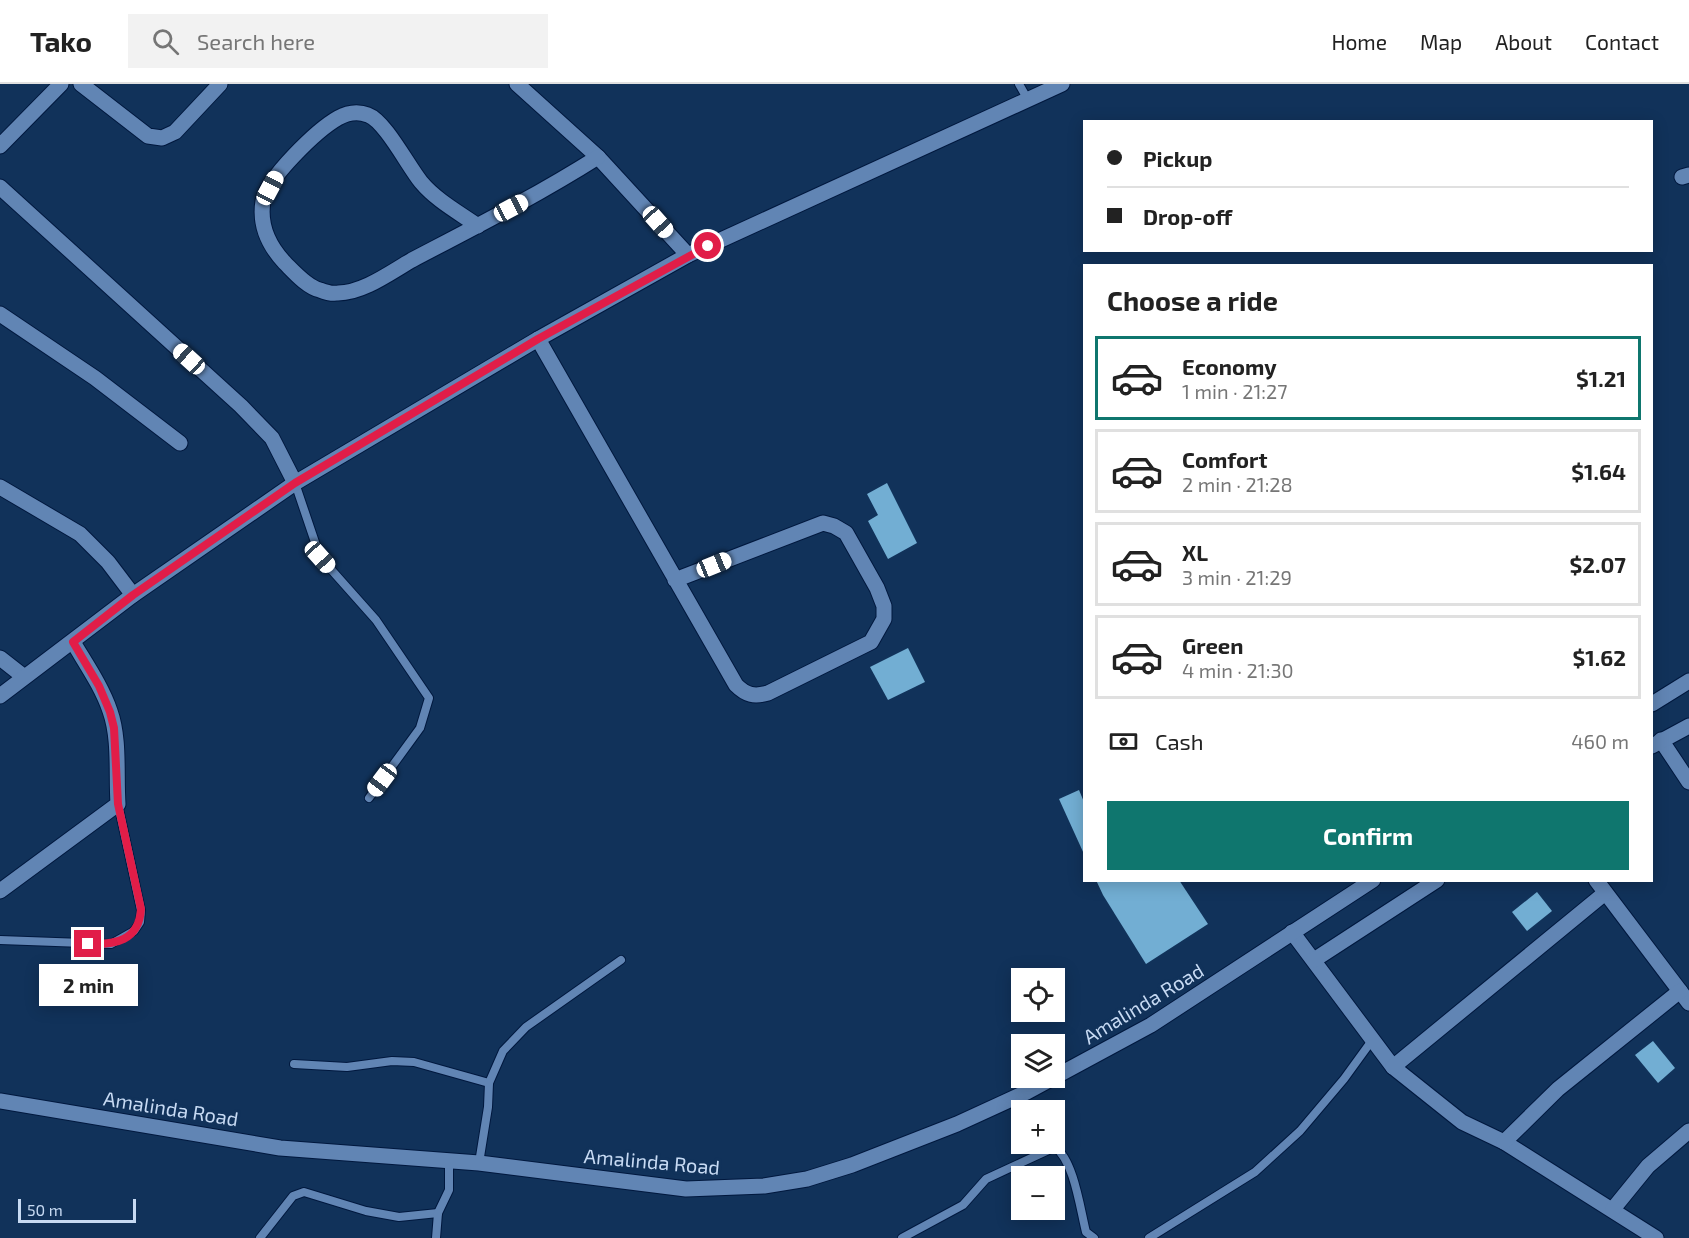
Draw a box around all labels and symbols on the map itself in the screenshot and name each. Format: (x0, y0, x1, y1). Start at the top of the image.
car (254, 168, 286, 208)
car (491, 192, 531, 224)
car (639, 203, 677, 241)
route start (694, 232, 721, 259)
car (170, 340, 208, 378)
car (301, 538, 339, 576)
car (694, 550, 734, 580)
car (364, 760, 400, 800)
route end (74, 930, 101, 957)
street label: Amalinda Road (1078, 958, 1208, 1048)
callout: 2 min (38, 965, 138, 1007)
street label: Amalinda Road (102, 1085, 240, 1131)
street label: Amalinda Road (583, 1143, 721, 1179)
scale bar (18, 1196, 136, 1224)

